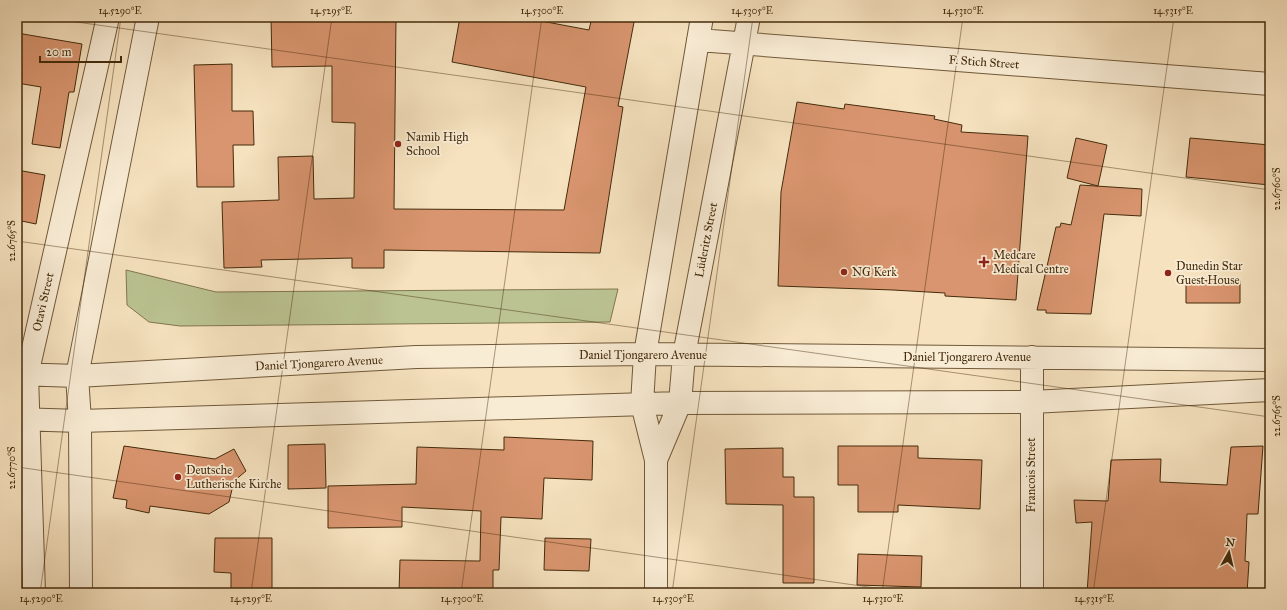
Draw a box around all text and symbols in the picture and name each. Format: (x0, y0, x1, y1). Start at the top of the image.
text: 14.5290°E (98, 5, 142, 17)
text: 14.5295°E (310, 5, 352, 17)
text: 14.5300°E (521, 5, 563, 17)
text: 14.5305°E (731, 5, 773, 17)
text: 14.5310°E (943, 5, 983, 17)
text: 14.5315°E (1153, 5, 1193, 17)
scale bar (40, 38, 121, 64)
text: 20 m (46, 45, 72, 59)
street label: F. Stich Street (948, 53, 1020, 72)
place label: Namib High School (406, 130, 469, 158)
marker: Namib High School (393, 139, 403, 149)
text: 22.6760°S (1271, 167, 1283, 210)
street label: Lüderitz Street (692, 201, 720, 279)
text: 22.6765°S (6, 220, 18, 262)
place label: Medcare Medical Centre (993, 248, 1069, 276)
marker: Medcare Medical Centre (978, 256, 990, 268)
place label: Dunedin Star Guest House (1176, 259, 1243, 287)
place label: NG Kerk (852, 265, 897, 279)
marker: NG Kerk (839, 267, 849, 277)
marker: Dunedin Star Guest House (1163, 268, 1173, 278)
street label: Otavi Street (29, 271, 57, 333)
street label: Daniel Tjongarero Avenue (579, 348, 707, 363)
street label: Daniel Tjongarero Avenue (903, 350, 1031, 365)
street label: Daniel Tjongarero Avenue (255, 353, 383, 374)
text: 22.6765°S (1271, 395, 1283, 437)
street label: Francois Street (1024, 437, 1038, 512)
text: 22.6770°S (6, 446, 18, 490)
place label: Deutsche Lutherische Kirche (186, 463, 282, 491)
marker: Deutsche Lutherische Kirche (173, 472, 183, 482)
north arrow (1209, 532, 1249, 572)
text: N (1225, 536, 1237, 550)
text: 14.5290°E (19, 593, 63, 605)
text: 14.5295°E (230, 593, 272, 605)
text: 14.5300°E (441, 593, 483, 605)
text: 14.5305°E (652, 593, 694, 605)
text: 14.5310°E (863, 593, 903, 605)
text: 14.5315°E (1074, 593, 1114, 605)

